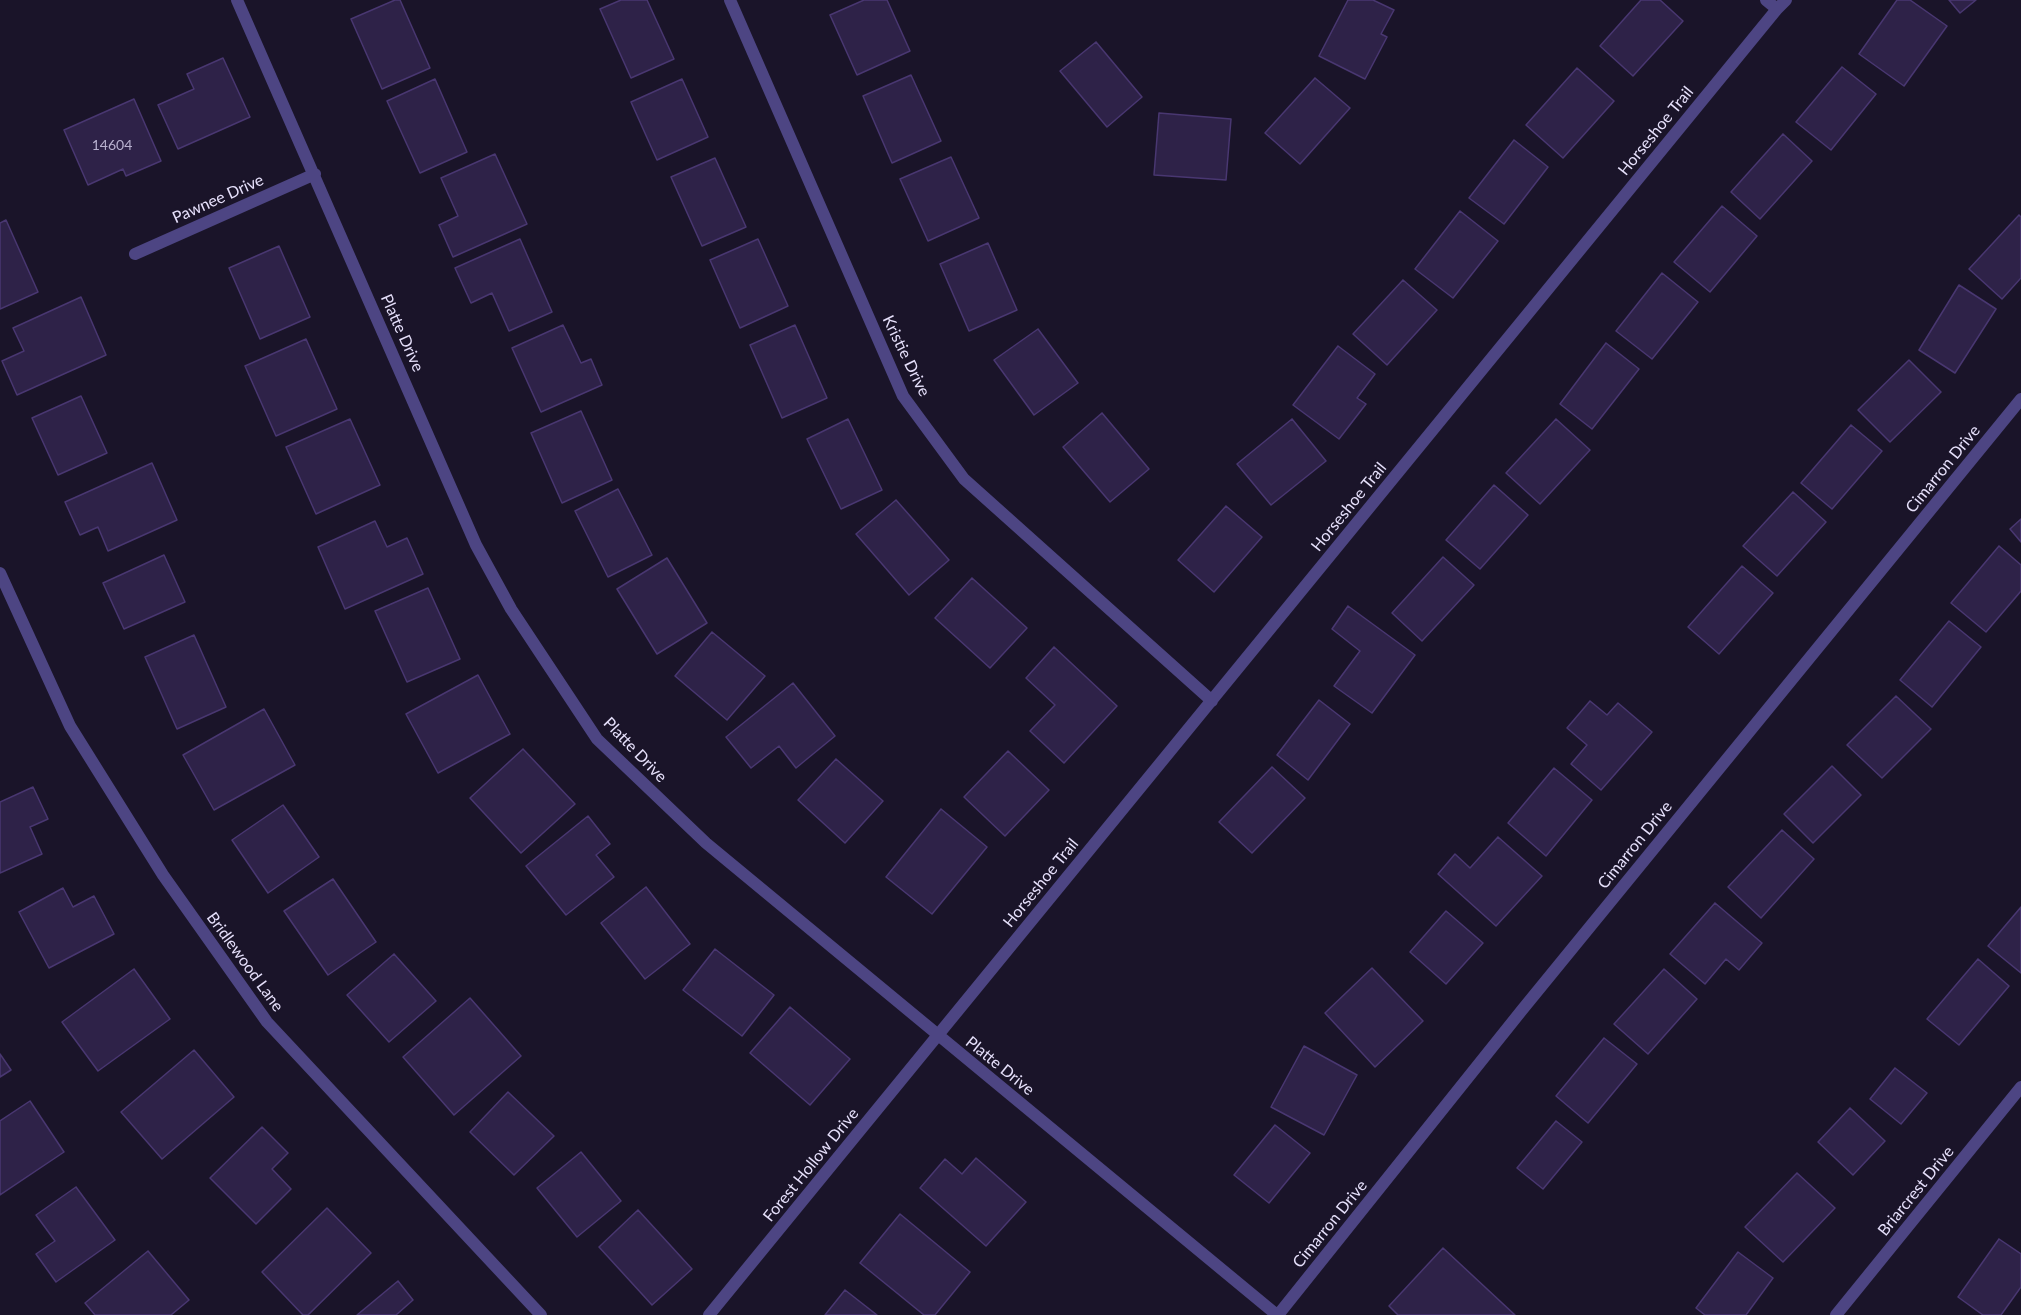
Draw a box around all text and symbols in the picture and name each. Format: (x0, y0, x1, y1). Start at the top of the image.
street label: Horseshoe Trail (1614, 83, 1698, 179)
house number: 14604 (92, 137, 132, 153)
street label: Pawnee Drive (169, 170, 267, 228)
street label: Platte Drive (376, 291, 428, 375)
street label: Kristie Drive (878, 312, 934, 400)
street label: Cimarron Drive (1902, 421, 1984, 517)
street label: Horseshoe Trail (1307, 459, 1391, 555)
street label: Platte Drive (599, 714, 671, 786)
street label: Cimarron Drive (1594, 797, 1676, 893)
street label: Horseshoe Trail (999, 835, 1083, 931)
street label: Bridlewood Lane (203, 909, 287, 1015)
street label: Platte Drive (962, 1032, 1038, 1100)
street label: Forest Hollow Drive (759, 1104, 863, 1226)
street label: Briarcrest Drive (1874, 1142, 1958, 1240)
street label: Cimarron Drive (1289, 1176, 1371, 1272)

